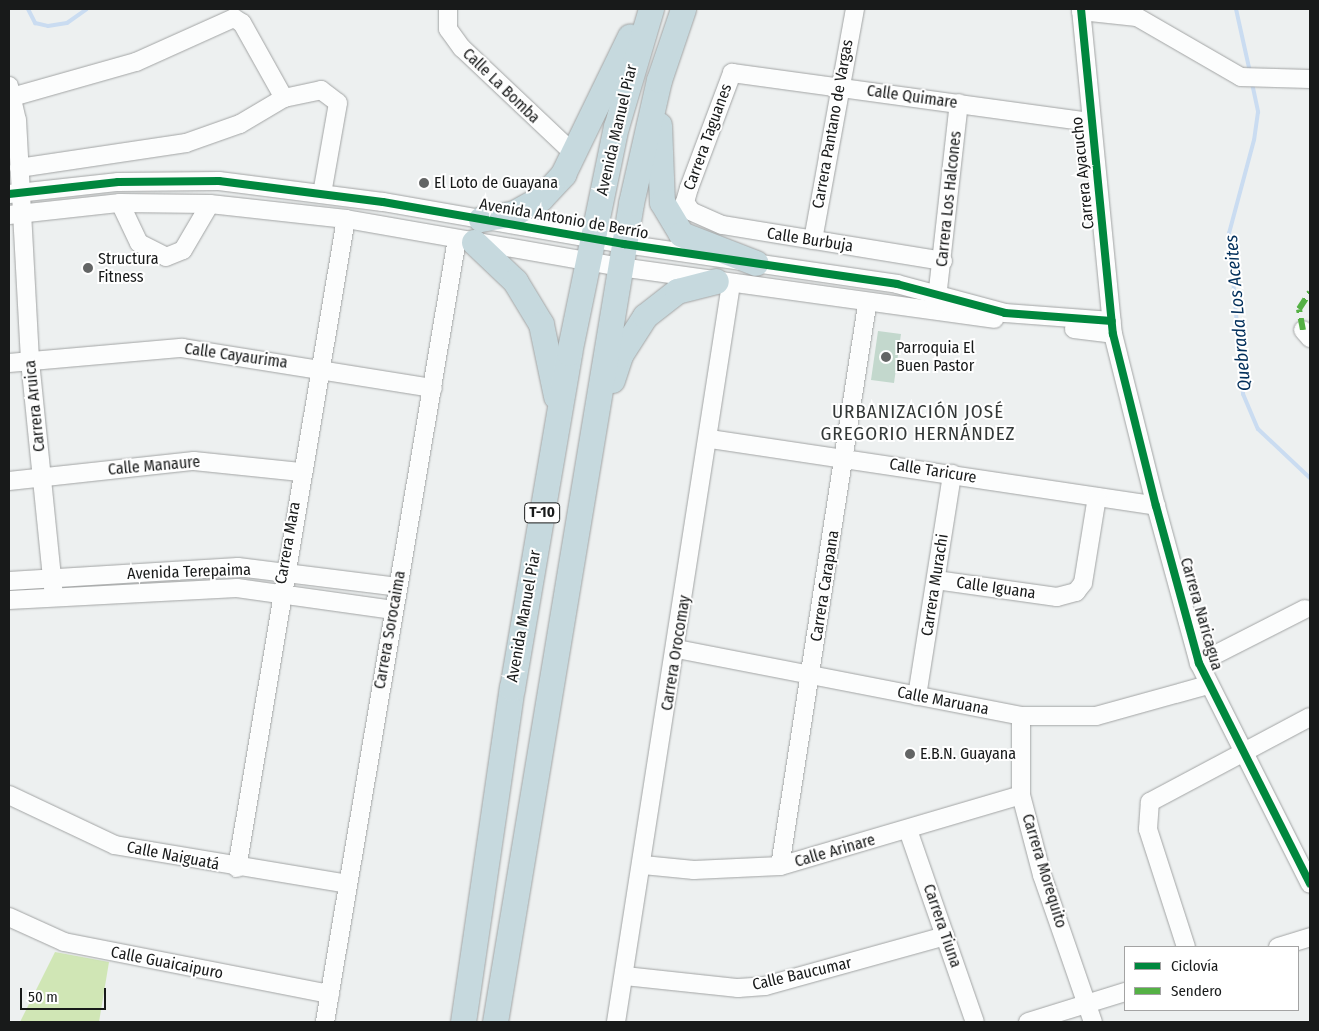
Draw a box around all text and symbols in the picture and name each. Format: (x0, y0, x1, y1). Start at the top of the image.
street label: Carrera Pantano de Vargas (809, 38, 857, 210)
street label: Calle La Bomba (458, 44, 544, 128)
street label: Avenida Manuel Piar (593, 63, 641, 197)
street label: Carrera Taguanes (680, 81, 736, 193)
street label: Calle Quimare (865, 81, 959, 113)
street label: Carrera Ayacucho (1068, 116, 1098, 230)
street label: Carrera Los Halcones (932, 130, 966, 268)
place label: El Loto de Guayana (434, 173, 558, 193)
marker: El Loto de Guayana (418, 177, 430, 189)
street label: Avenida Antonio de Berrío (478, 195, 650, 243)
street label: Calle Burbuja (765, 224, 855, 256)
water label: Quebrada Los Aceites (1220, 234, 1256, 392)
place label: Structura Fitness (98, 249, 158, 287)
marker: Structura Fitness (82, 262, 94, 274)
place label: Parroquia El Buen Pastor (896, 338, 975, 376)
street label: Calle Cayaurima (183, 339, 289, 373)
marker: Parroquia El Buen Pastor (880, 351, 892, 363)
street label: Carrera Aruica (21, 359, 49, 453)
district label: URBANIZACIÓN JOSÉ GREGORIO HERNÁNDEZ (818, 401, 1018, 445)
street label: Calle Manaure (107, 452, 201, 480)
street label: Calle Taricure (888, 455, 978, 487)
street label: Carrera Mara (271, 500, 305, 586)
road number: T-10 (523, 500, 561, 526)
street label: Carrera Carapana (807, 529, 843, 643)
street label: Carrera Murachi (917, 533, 953, 637)
street label: Avenida Manuel Piar (503, 548, 545, 684)
street label: Carrera Naricagua (1176, 555, 1226, 673)
street label: Avenida Terepaima (127, 560, 251, 584)
street label: Carrera Sorocaima (370, 569, 410, 691)
street label: Calle Iguana (955, 573, 1037, 603)
street label: Carrera Orocomay (657, 594, 695, 712)
street label: Calle Maruana (896, 683, 990, 719)
place label: E.B.N. Guayana (920, 744, 1016, 764)
marker: E.B.N. Guayana (904, 748, 916, 760)
street label: Carrera Morequito (1018, 812, 1070, 930)
street label: Calle Arinare (792, 830, 878, 872)
street label: Calle Naiguatá (125, 838, 221, 874)
street label: Carrera Tiuna (919, 882, 965, 970)
street label: Calle Guaicaipuro (109, 943, 225, 983)
legend (1124, 946, 1299, 1011)
street label: Calle Baucumar (750, 953, 854, 995)
text: Ciclovía (1171, 957, 1218, 975)
scale bar (22, 978, 109, 1010)
text: Sendero (1171, 982, 1222, 1000)
text: 50 m (28, 988, 58, 1006)

